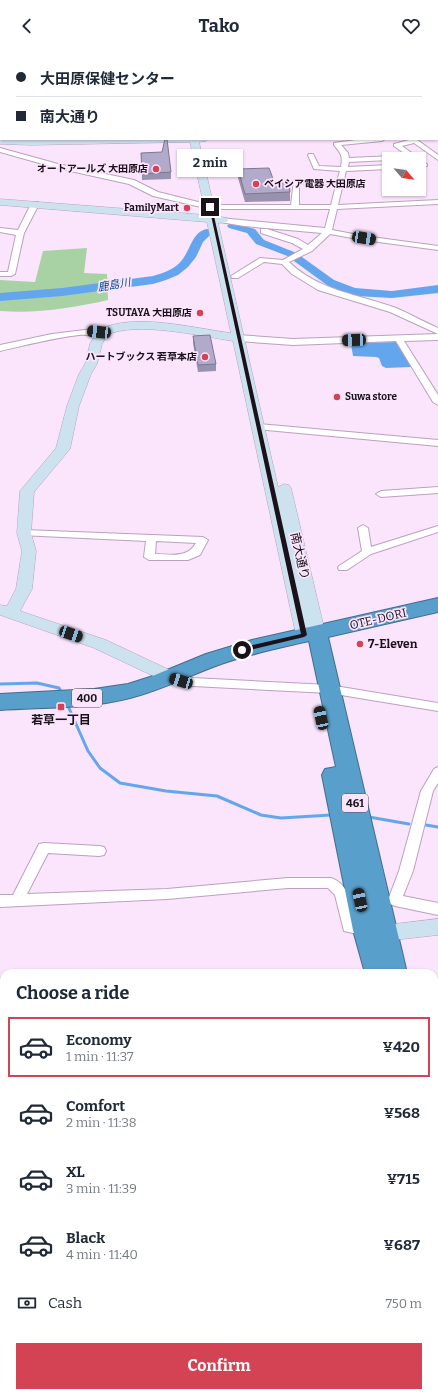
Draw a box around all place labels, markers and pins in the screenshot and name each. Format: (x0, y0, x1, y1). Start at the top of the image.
place label: オートアールズ 大田原店 (37, 163, 148, 175)
marker: オートアールズ 大田原店 (151, 164, 161, 174)
place label: ベイシア電器 大田原店 (264, 178, 366, 190)
marker: ベイシア電器 大田原店 (251, 179, 261, 189)
place label: FamilyMart (124, 202, 179, 214)
marker: FamilyMart (182, 203, 192, 213)
place label: TSUTAYA 大田原店 (106, 307, 192, 319)
marker: TSUTAYA 大田原店 (195, 308, 205, 318)
place label: ハートブックス 若草本店 (86, 351, 197, 363)
marker: ハートブックス 若草本店 (200, 352, 210, 362)
place label: Suwa store (345, 391, 398, 403)
marker: Suwa store (332, 392, 342, 402)
place label: 7-Eleven (368, 637, 418, 651)
marker: 7-Eleven (355, 639, 365, 649)
marker: 若草一丁目 (56, 702, 66, 712)
place label: 若草一丁目 (31, 713, 91, 727)

